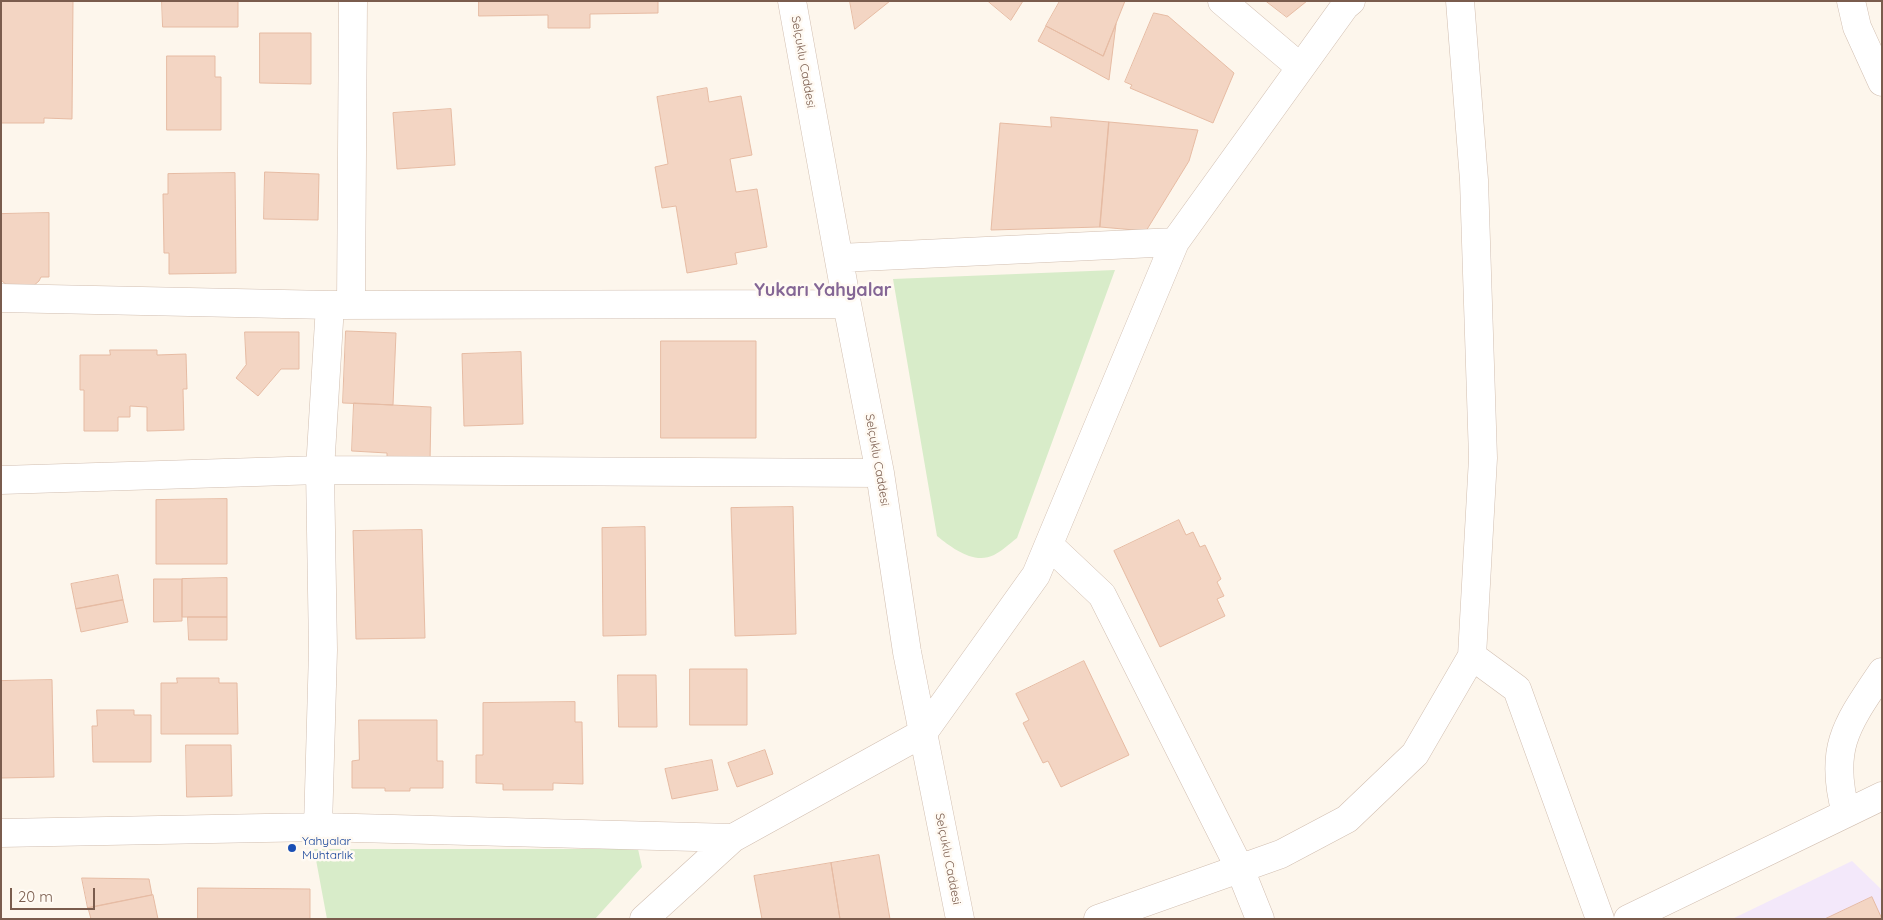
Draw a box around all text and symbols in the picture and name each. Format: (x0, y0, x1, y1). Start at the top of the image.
street label: Selçuklu Caddesi (788, 15, 818, 109)
district label: Yukarı Yahyalar (754, 280, 892, 302)
street label: Selçuklu Caddesi (862, 413, 892, 507)
street label: Selçuklu Caddesi (932, 812, 964, 906)
place label: Yahyalar Muhtarlık (302, 834, 353, 862)
marker: Yahyalar Muhtarlık (286, 842, 298, 854)
scale bar (12, 878, 98, 910)
text: 20 m (18, 887, 53, 906)

